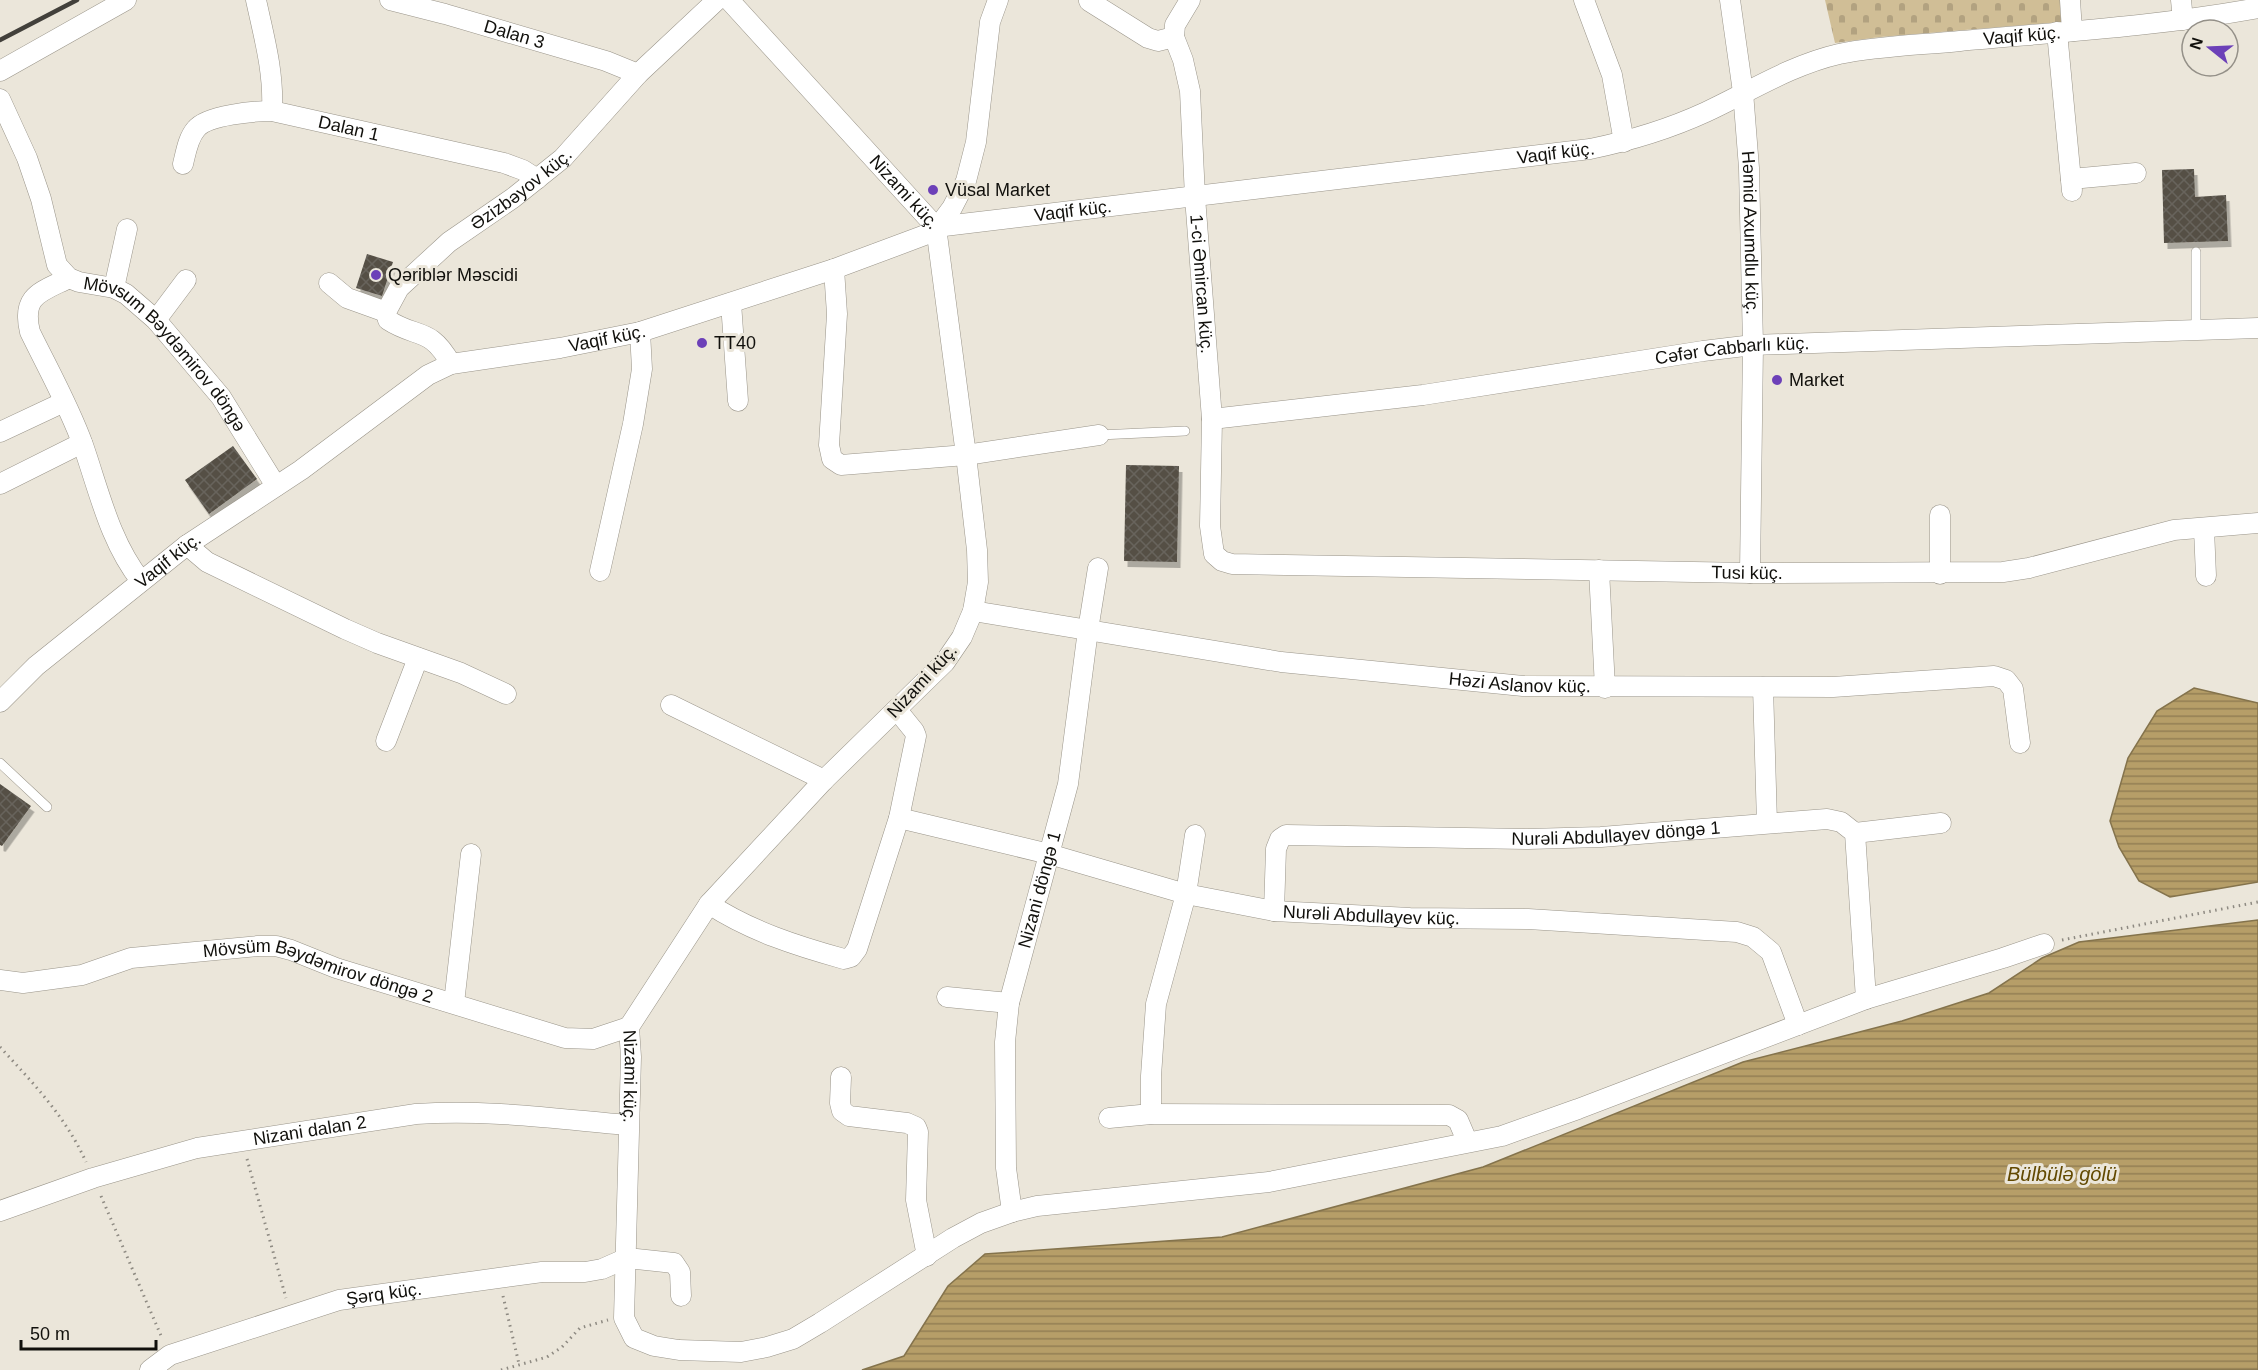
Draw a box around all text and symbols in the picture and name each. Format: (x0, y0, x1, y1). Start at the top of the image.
street label: Dalan 3 (482, 16, 547, 53)
north arrow (2180, 18, 2240, 78)
street label: Vaqif küç. (1982, 22, 2062, 49)
text: N (2186, 35, 2206, 52)
street label: Dalan 1 (316, 112, 381, 145)
street label: Vaqif küç. (1516, 138, 1596, 168)
street label: Əzizbəyov küç. (467, 145, 576, 234)
street label: Həmid Axumdlu küç. (1738, 150, 1762, 315)
street label: Nizami küç. (865, 151, 943, 233)
place label: Vüsal Market (945, 180, 1050, 200)
marker: Vüsal Market (926, 183, 940, 197)
street label: Vaqif küç. (1033, 196, 1113, 225)
street label: 1-ci Əmircan küç. (1186, 214, 1217, 354)
place label: Qəriblər Məscidi (388, 265, 518, 285)
marker: Qəriblər Məscidi (369, 268, 383, 282)
street label: Mövsum Bəydəmirov döngə (82, 273, 250, 435)
street label: Vaqif küç. (567, 321, 648, 356)
place label: TT40 (714, 333, 756, 353)
street label: Cəfər Cabbarlı küç. (1654, 333, 1810, 368)
marker: TT40 (695, 336, 709, 350)
place label: Market (1789, 370, 1844, 390)
marker: Market (1770, 373, 1784, 387)
street label: Vaqif küç. (131, 529, 205, 592)
street label: Tusi küç. (1711, 562, 1783, 583)
street label: Nizami küç. (883, 640, 961, 722)
street label: Həzi Aslanov küç. (1448, 669, 1591, 696)
street label: Nurəli Abdullayev döngə 1 (1511, 818, 1721, 849)
street label: Nizani döngə 1 (1014, 829, 1065, 950)
street label: Nurəli Abdullayev küç. (1282, 901, 1460, 928)
street label: Mövsüm Bəydəmirov döngə 2 (202, 936, 435, 1007)
street label: Nizami küç. (619, 1029, 641, 1123)
street label: Nizani dalan 2 (252, 1112, 368, 1149)
water label: Bülbülə gölü (2007, 1163, 2117, 1185)
street label: Şərq küç. (345, 1279, 423, 1309)
scale bar (21, 1313, 156, 1351)
text: 50 m (30, 1324, 70, 1344)

